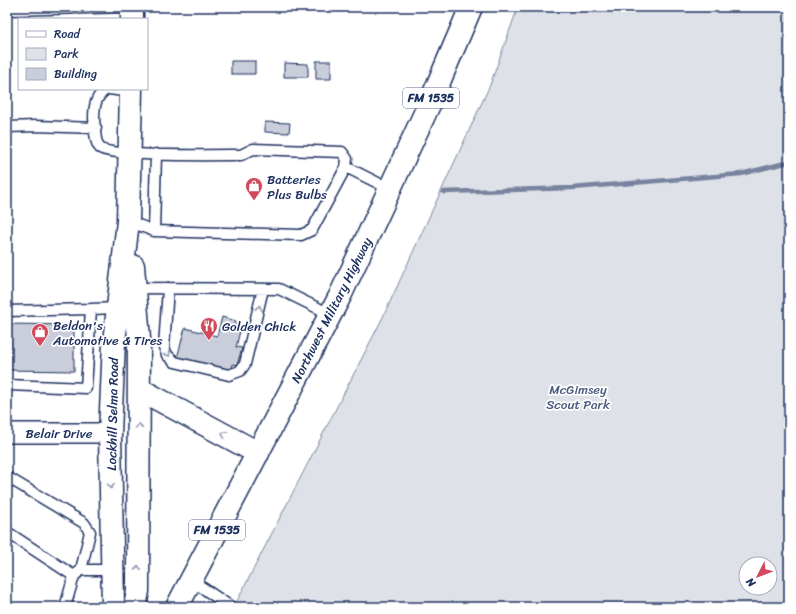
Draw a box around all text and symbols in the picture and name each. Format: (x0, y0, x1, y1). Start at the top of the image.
legend (18, 18, 148, 90)
text: Road (54, 23, 81, 45)
text: Park (54, 43, 79, 65)
text: Building (54, 63, 97, 85)
road number: FM 1535 (403, 88, 459, 108)
place label: Batteries Plus Bulbs (267, 168, 327, 206)
shop icon: Batteries Plus Bulbs (244, 176, 264, 201)
street label: Northwest Military Highway (285, 233, 378, 387)
one-way arrow (254, 305, 262, 312)
place label: Beldon's Automotive & Tires (52, 314, 163, 352)
place label: Golden Chick (222, 315, 296, 338)
restaurant icon: Golden Chick (199, 316, 219, 341)
shop icon: Beldon's Automotive & Tires (30, 322, 50, 347)
one-way arrow (164, 350, 171, 357)
street label: Lockhill Selma Road (100, 356, 125, 471)
park label: McGimsey Scout Park (546, 378, 610, 416)
street label: Belair Drive (26, 422, 93, 445)
one-way arrow (135, 423, 143, 429)
one-way arrow (220, 432, 228, 439)
one-way arrow (107, 483, 115, 489)
road number: FM 1535 (189, 520, 245, 540)
north arrow (738, 556, 778, 596)
one-way arrow (134, 565, 142, 571)
text: N (741, 573, 761, 592)

